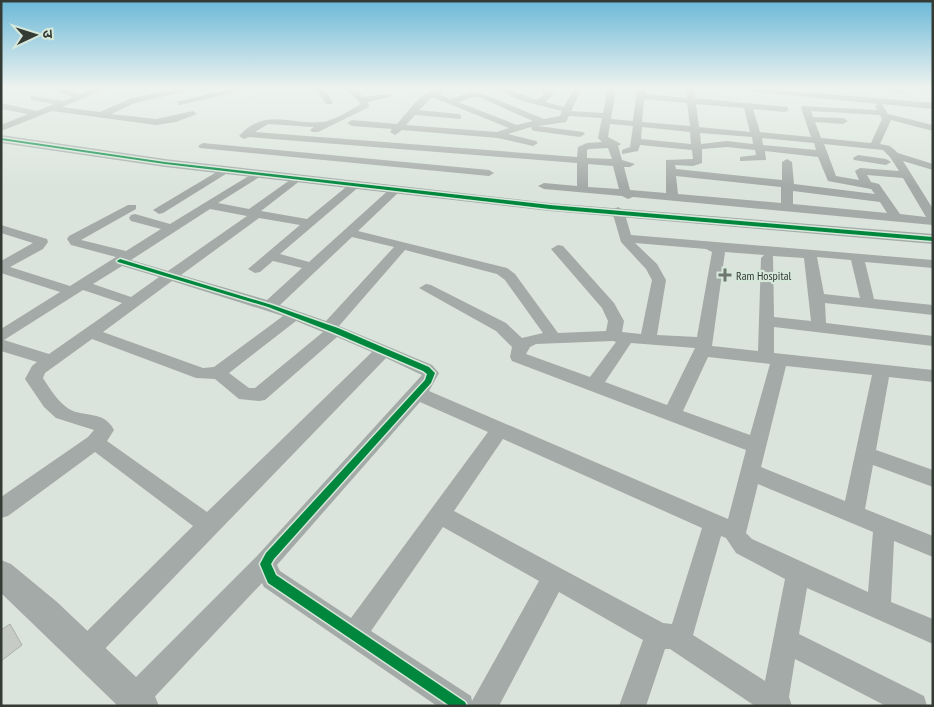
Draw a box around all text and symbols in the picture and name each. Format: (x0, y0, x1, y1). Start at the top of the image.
north arrow (10, 10, 60, 60)
text: उ (39, 29, 57, 40)
marker: Ram Hospital (718, 268, 732, 282)
place label: Ram Hospital (736, 268, 792, 283)

